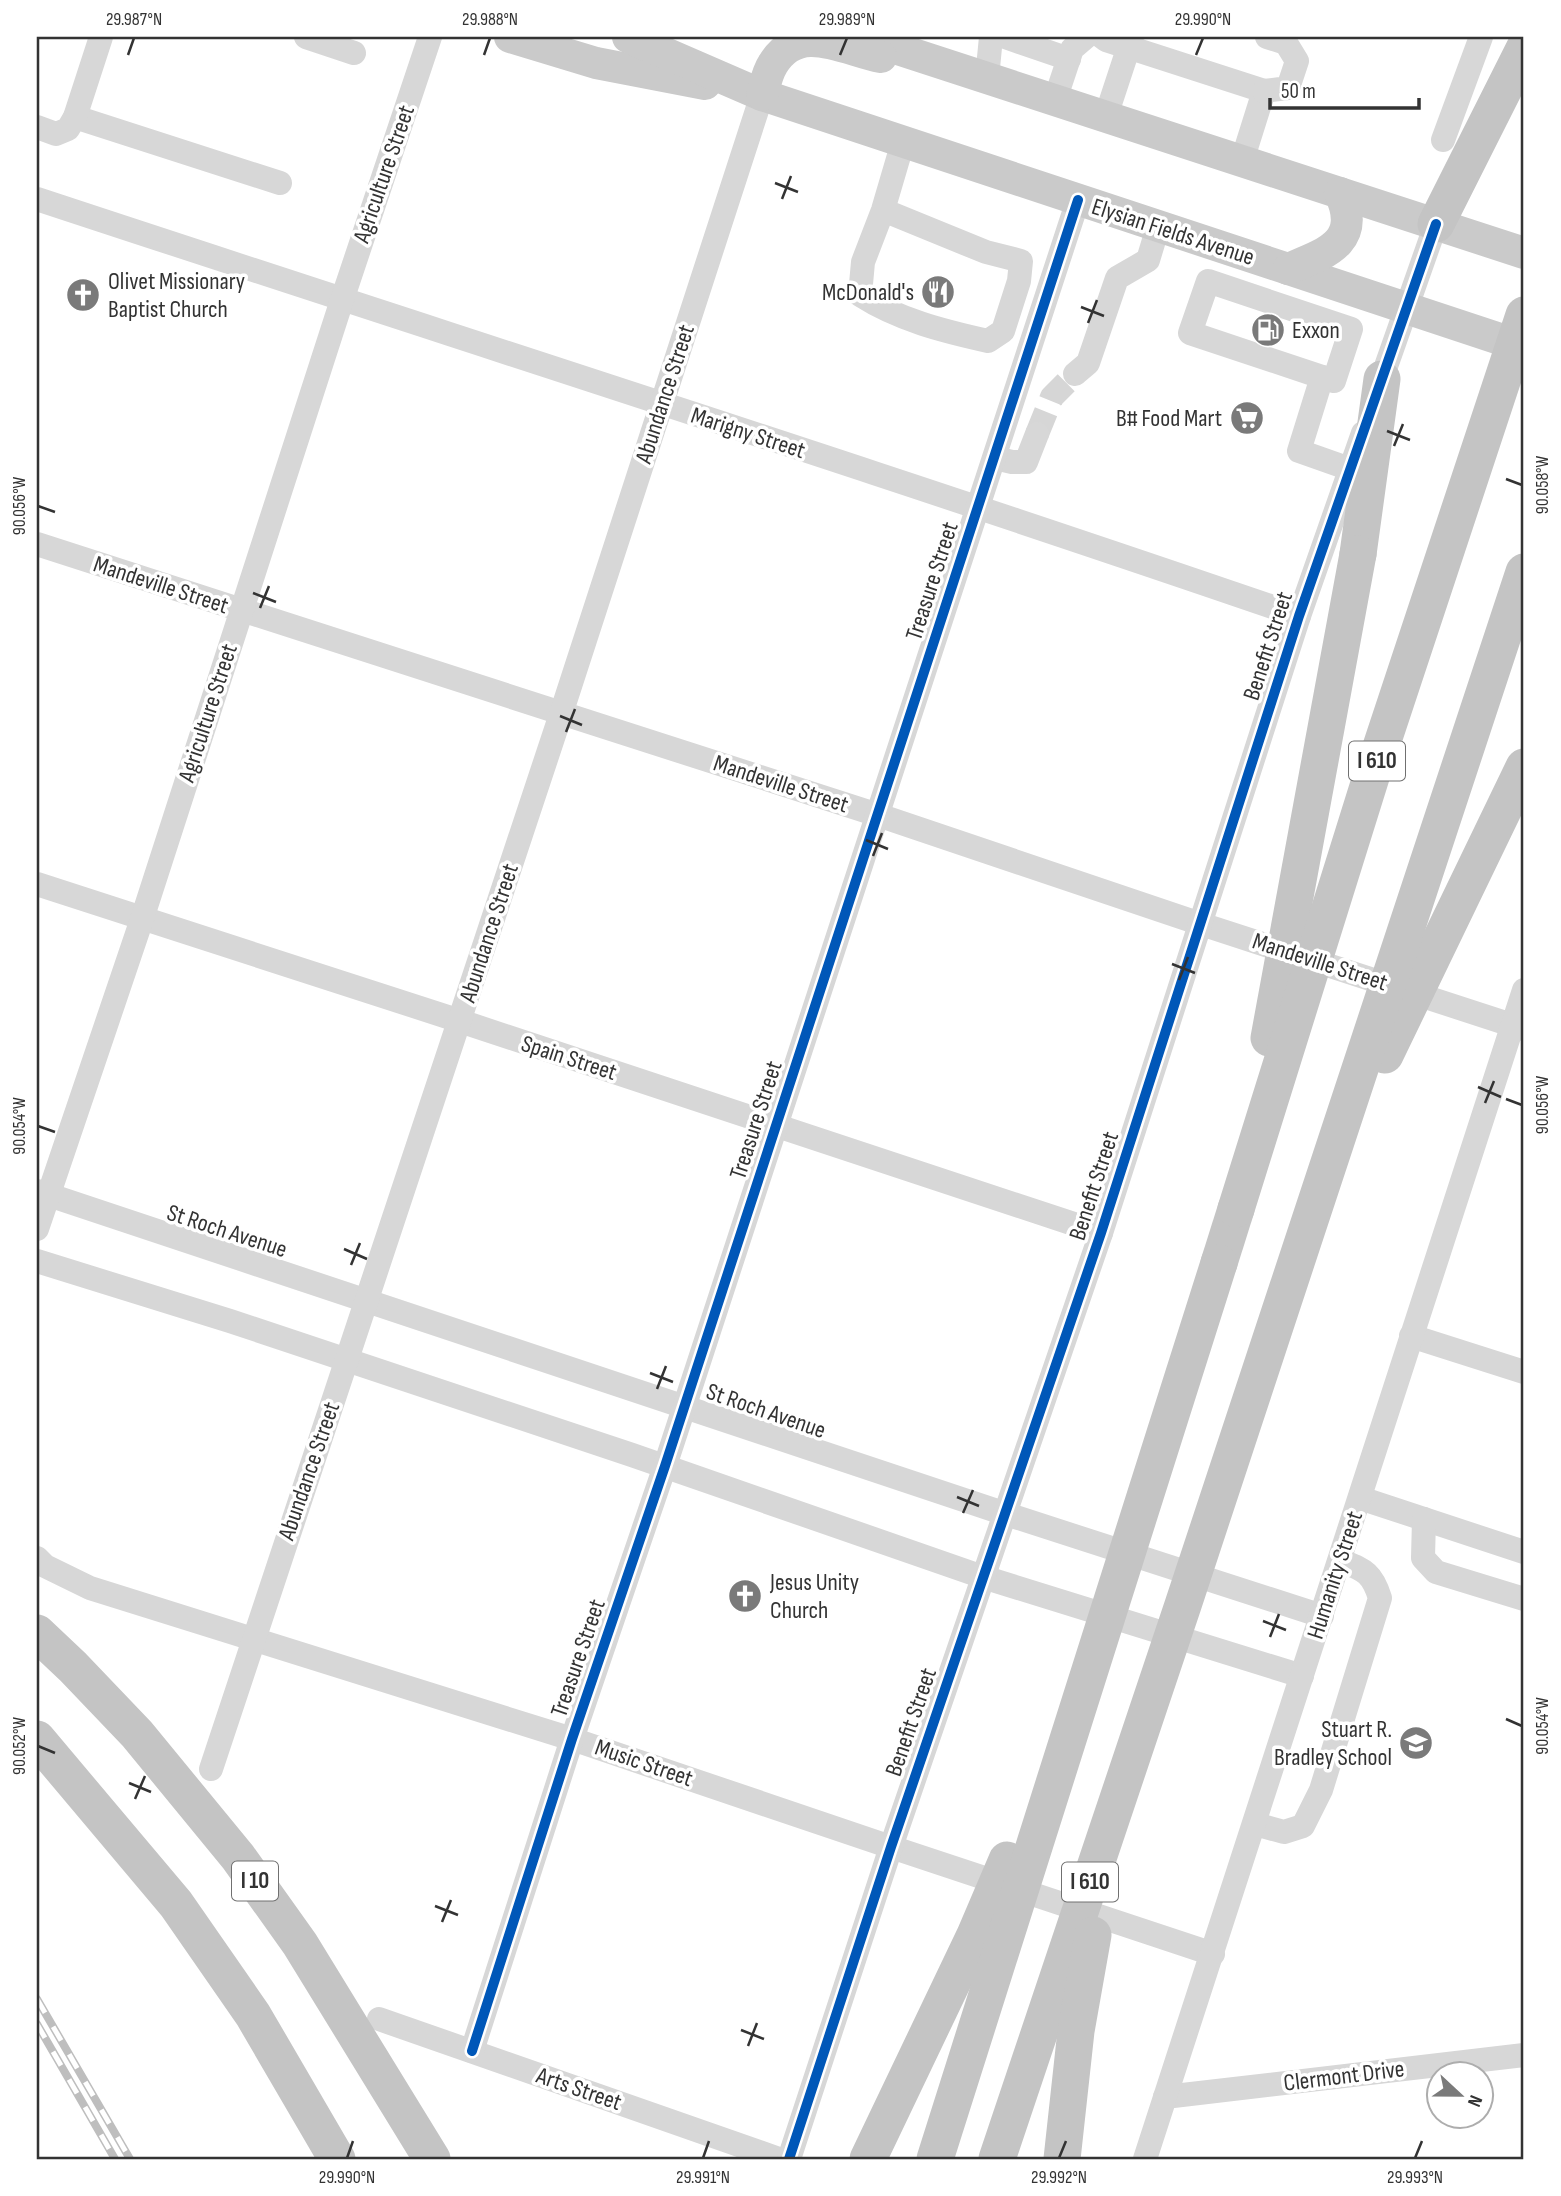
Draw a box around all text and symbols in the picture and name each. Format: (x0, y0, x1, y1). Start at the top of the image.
text: 29.987°N (106, 9, 162, 30)
text: 29.988°N (462, 9, 518, 30)
text: 29.989°N (819, 9, 875, 30)
text: 29.990°N (1175, 9, 1231, 30)
scale bar (1270, 66, 1419, 110)
text: 50 m (1281, 79, 1316, 104)
street label: Agriculture Street (347, 101, 421, 248)
street label: Elysian Fields Avenue (1088, 192, 1258, 272)
place label: Olivet Missionary Baptist Church (108, 267, 245, 324)
restaurant icon: McDonald's (919, 273, 957, 311)
church icon: Olivet Missionary Baptist Church (64, 276, 102, 314)
place label: McDonald's (822, 278, 914, 307)
fuel station icon: Exxon (1249, 311, 1287, 349)
place label: Exxon (1292, 316, 1340, 345)
street label: Abundance Street (629, 321, 701, 468)
supermarket icon: B# Food Mart (1228, 399, 1266, 437)
street label: Marigny Street (687, 401, 809, 465)
place label: B# Food Mart (1116, 404, 1222, 433)
text: 90.058°W (1532, 456, 1553, 514)
text: 90.056°W (9, 476, 30, 535)
street label: Treasure Street (899, 518, 965, 644)
street label: Mandeville Street (90, 550, 232, 620)
street label: Benefit Street (1237, 588, 1299, 704)
street label: Agriculture Street (172, 640, 244, 787)
road number: I 610 (1349, 741, 1405, 780)
street label: Mandeville Street (710, 749, 852, 819)
street label: Abundance Street (453, 860, 525, 1007)
street label: Mandeville Street (1249, 927, 1391, 997)
street label: Spain Street (518, 1029, 620, 1087)
street label: Treasure Street (723, 1057, 789, 1183)
text: 90.056°W (1532, 1075, 1553, 1134)
text: 90.054°W (9, 1097, 30, 1155)
street label: Benefit Street (1063, 1128, 1125, 1244)
street label: St Roch Avenue (163, 1198, 291, 1264)
street label: St Roch Avenue (702, 1377, 830, 1445)
street label: Abundance Street (272, 1398, 346, 1545)
street label: Humanity Street (1301, 1507, 1369, 1643)
place label: Jesus Unity Church (769, 1568, 859, 1625)
church icon: Jesus Unity Church (726, 1577, 764, 1615)
street label: Treasure Street (544, 1595, 612, 1721)
street label: Benefit Street (879, 1664, 943, 1780)
text: 90.054°W (1532, 1697, 1553, 1755)
place label: Stuart R. Bradley School (1274, 1715, 1392, 1772)
text: 90.052°W (9, 1717, 30, 1775)
school or university icon: Stuart R. Bradley School (1397, 1724, 1435, 1762)
street label: Music Street (591, 1733, 697, 1793)
road number: I 10 (232, 1862, 278, 1900)
road number: I 610 (1062, 1862, 1118, 1901)
street label: Clermont Drive (1282, 2054, 1406, 2098)
north arrow (1424, 2060, 1494, 2130)
street label: Arts Street (532, 2061, 625, 2117)
text: N (1462, 2092, 1487, 2110)
text: 29.990°N (319, 2167, 375, 2188)
text: 29.991°N (676, 2167, 730, 2188)
text: 29.992°N (1031, 2167, 1087, 2188)
text: 29.993°N (1387, 2167, 1443, 2188)

